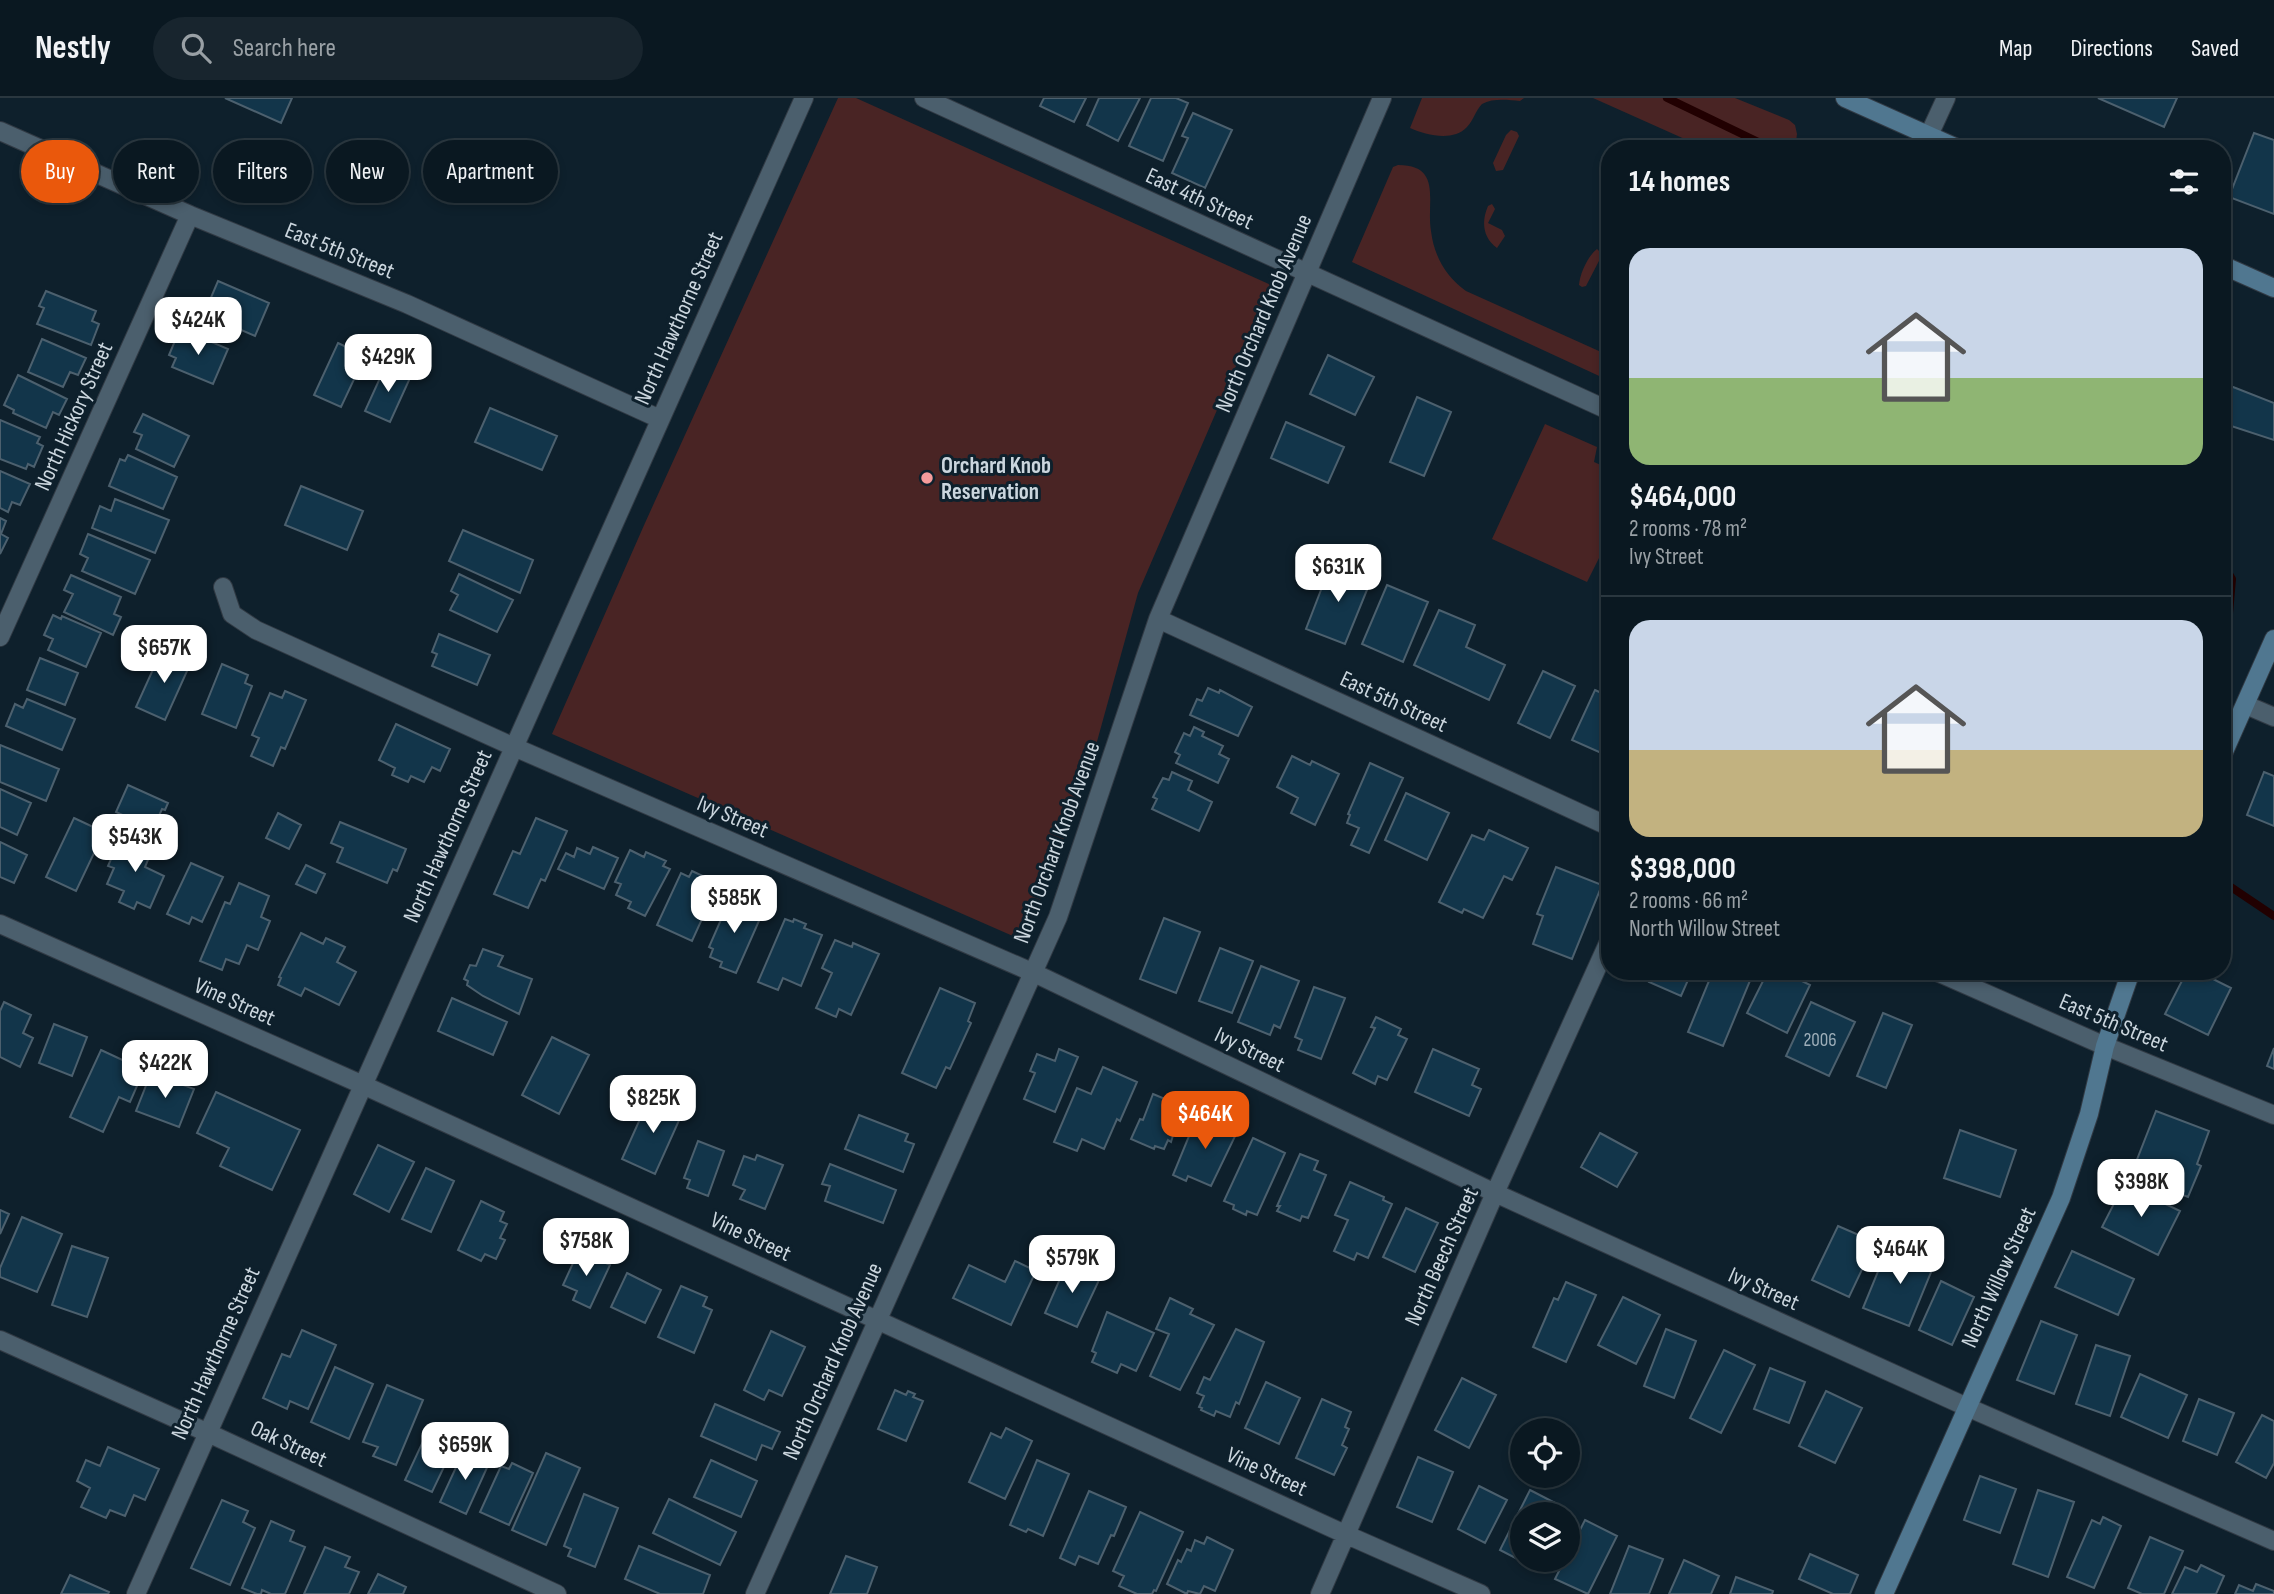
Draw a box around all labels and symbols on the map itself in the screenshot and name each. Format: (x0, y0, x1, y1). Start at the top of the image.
street label: East 4th Street (1141, 162, 1258, 236)
street label: North Orchard Knob Avenue (1209, 210, 1318, 417)
street label: East 5th Street (281, 216, 398, 285)
street label: North Hawthorne Street (628, 228, 730, 409)
pin: $424K (149, 298, 247, 357)
pin: $429K (339, 334, 437, 394)
street label: North Hickory Street (29, 338, 119, 495)
place label: Orchard Knob Reservation (941, 452, 1051, 506)
marker: Orchard Knob Reservation (919, 470, 935, 486)
pin: $631K (1289, 545, 1387, 604)
pin: $657K (115, 626, 213, 685)
street label: East 5th Street (1335, 665, 1452, 739)
street label: North Orchard Knob Avenue (1007, 738, 1106, 947)
street label: North Hawthorne Street (397, 746, 499, 927)
street label: Ivy Street (693, 789, 772, 844)
pin: $543K (86, 814, 184, 874)
pin: $585K (685, 876, 783, 935)
street label: Vine Street (190, 972, 280, 1032)
street label: East 5th Street (2055, 988, 2172, 1058)
street label: Ivy Street (1210, 1021, 1289, 1079)
house number: 2006 (1803, 1029, 1837, 1052)
pin: $422K (116, 1040, 214, 1100)
pin: $825K (604, 1076, 702, 1135)
pin: $464K (1156, 1091, 1254, 1151)
pin: $398K (2092, 1160, 2190, 1219)
street label: North Beech Street (1399, 1183, 1485, 1330)
street label: North Willow Street (1955, 1203, 2042, 1352)
street label: Vine Street (706, 1206, 795, 1268)
pin: $758K (537, 1218, 635, 1278)
pin: $464K (1851, 1226, 1949, 1286)
pin: $579K (1023, 1236, 1121, 1295)
street label: North Orchard Knob Avenue (777, 1259, 889, 1464)
street label: Ivy Street (1724, 1261, 1803, 1317)
street label: North Hawthorne Street (165, 1263, 267, 1444)
street label: Oak Street (246, 1414, 331, 1474)
pin: $659K (416, 1422, 514, 1482)
street label: Vine Street (1222, 1441, 1311, 1503)

